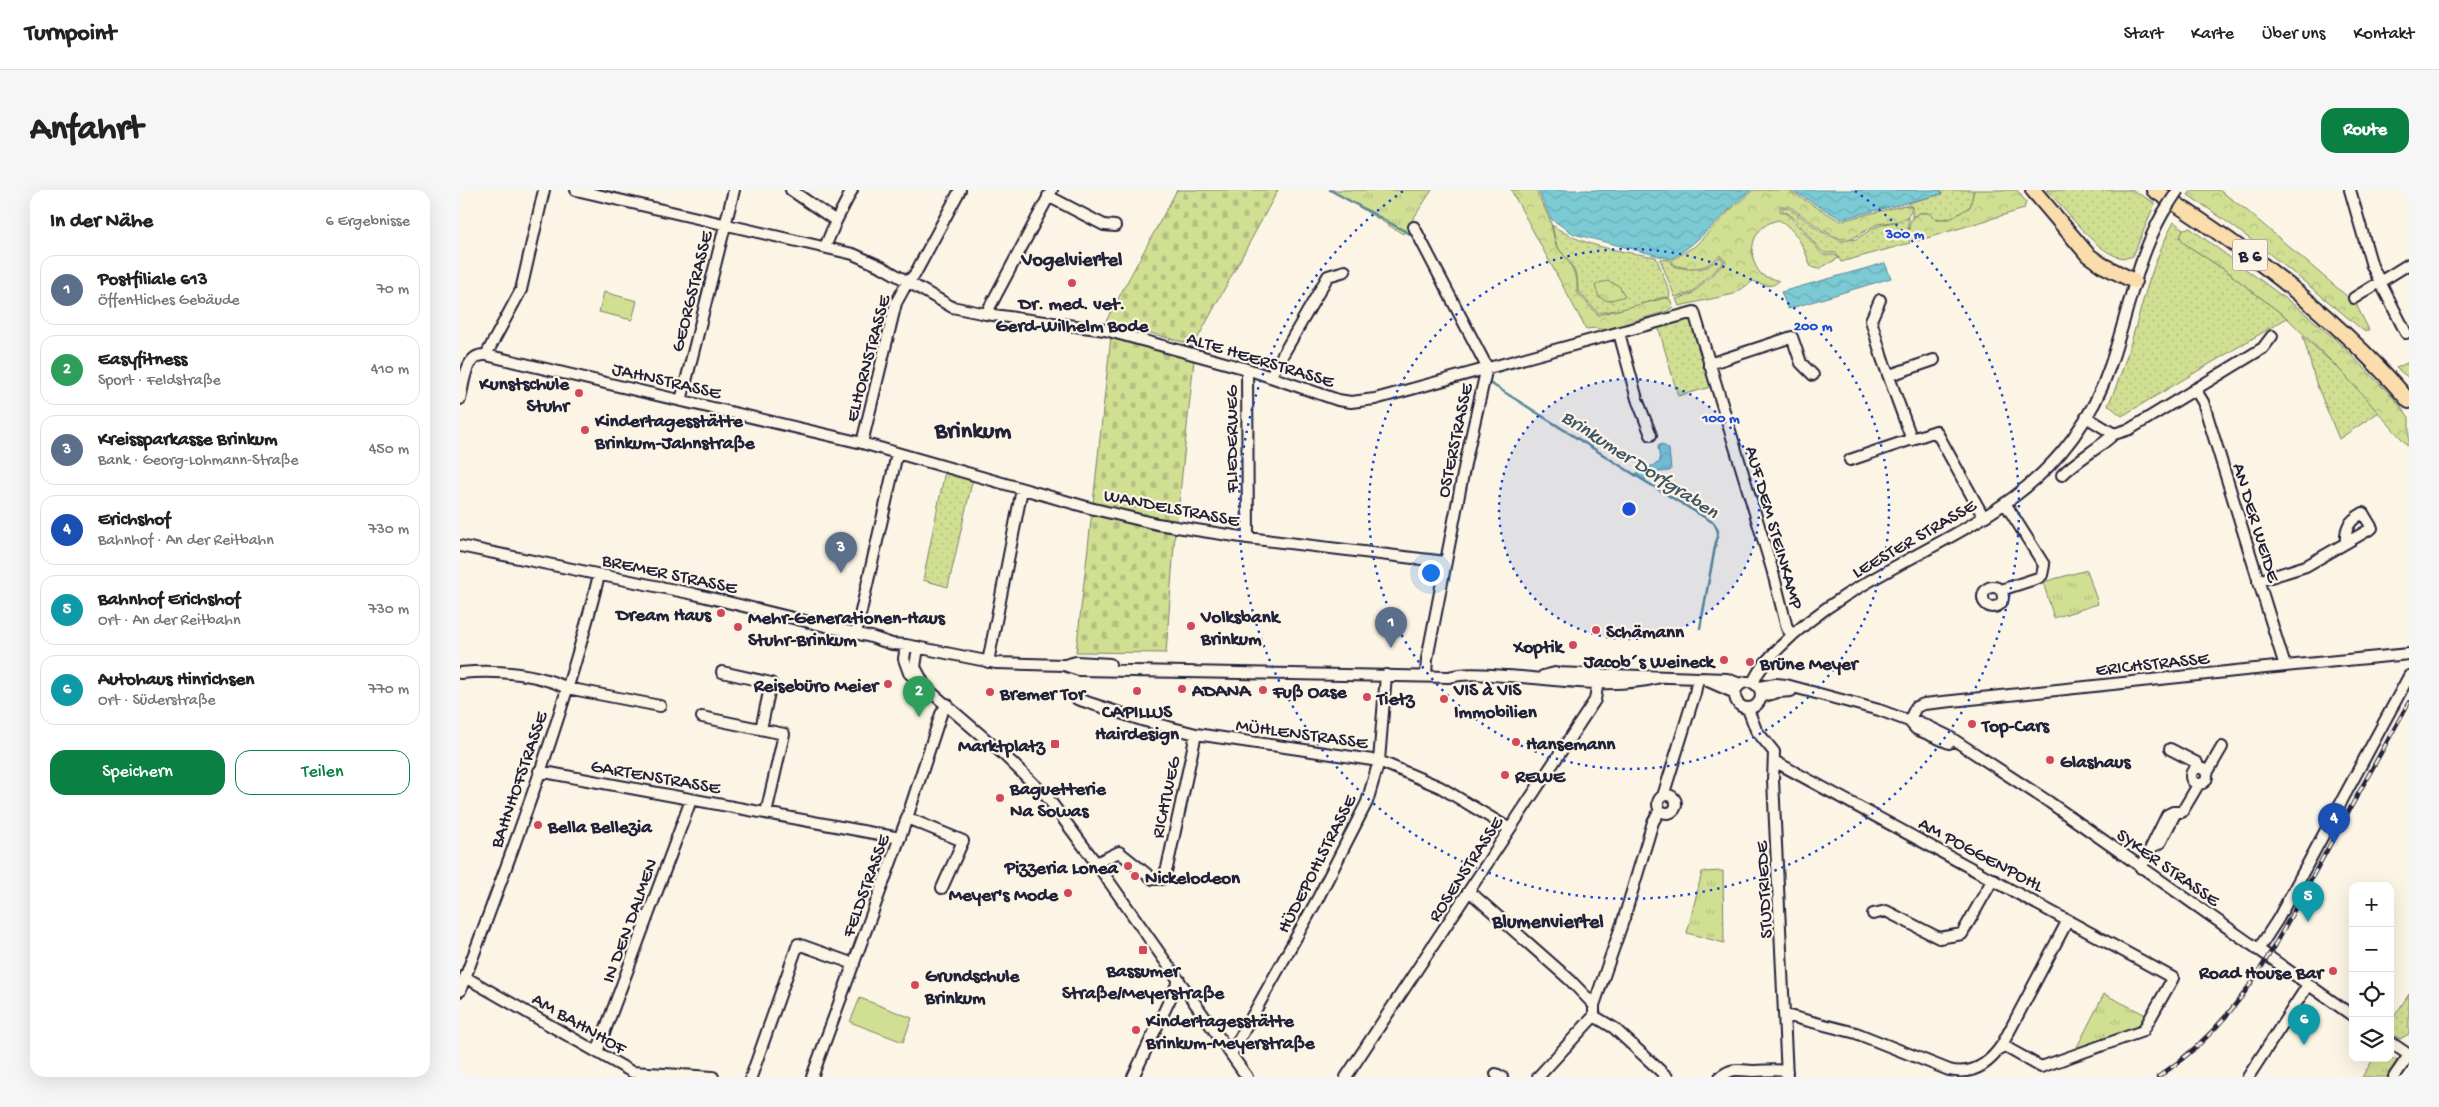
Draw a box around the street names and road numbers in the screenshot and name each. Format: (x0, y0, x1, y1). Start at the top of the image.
street label: GEORGSTRASSE (667, 228, 720, 355)
road number: B 6 (2232, 240, 2268, 270)
street label: ELHORNSTRASSE (841, 292, 898, 425)
street label: ALTE HEERSTRASSE (1183, 328, 1338, 395)
street label: JAHNSTRASSE (609, 359, 724, 406)
street label: OSTERSTRASSE (1433, 380, 1480, 500)
street label: FLIEDERWEG (1222, 384, 1245, 494)
street label: AUF DEM STEINKAMP (1738, 444, 1807, 613)
street label: AN DER WEIDE (2226, 461, 2284, 587)
street label: WANDELSTRASSE (1102, 485, 1242, 534)
street label: LEESTER STRASSE (1848, 495, 1982, 585)
street label: BREMER STRASSE (599, 550, 740, 601)
street label: ERICHSTRASSE (2094, 648, 2212, 683)
street label: BAHNHOFSTRASSE (486, 708, 555, 852)
street label: MÜHLENSTRASSE (1234, 715, 1370, 756)
street label: RICHTWEG (1148, 754, 1188, 841)
street label: GARTENSTRASSE (589, 756, 723, 801)
street label: HÜDEPOHLSTRASSE (1273, 790, 1364, 938)
street label: ROSENSTRASSE (1424, 812, 1510, 927)
street label: AM POGGENPOHL (1914, 813, 2048, 899)
street label: SYKER STRASSE (2111, 825, 2224, 914)
street label: FELDSTRASSE (838, 831, 897, 942)
street label: STUDTRIEDE (1751, 839, 1780, 939)
street label: IN DEN DALMEN (598, 856, 664, 986)
street label: AM BAHNHOF (527, 989, 631, 1062)

